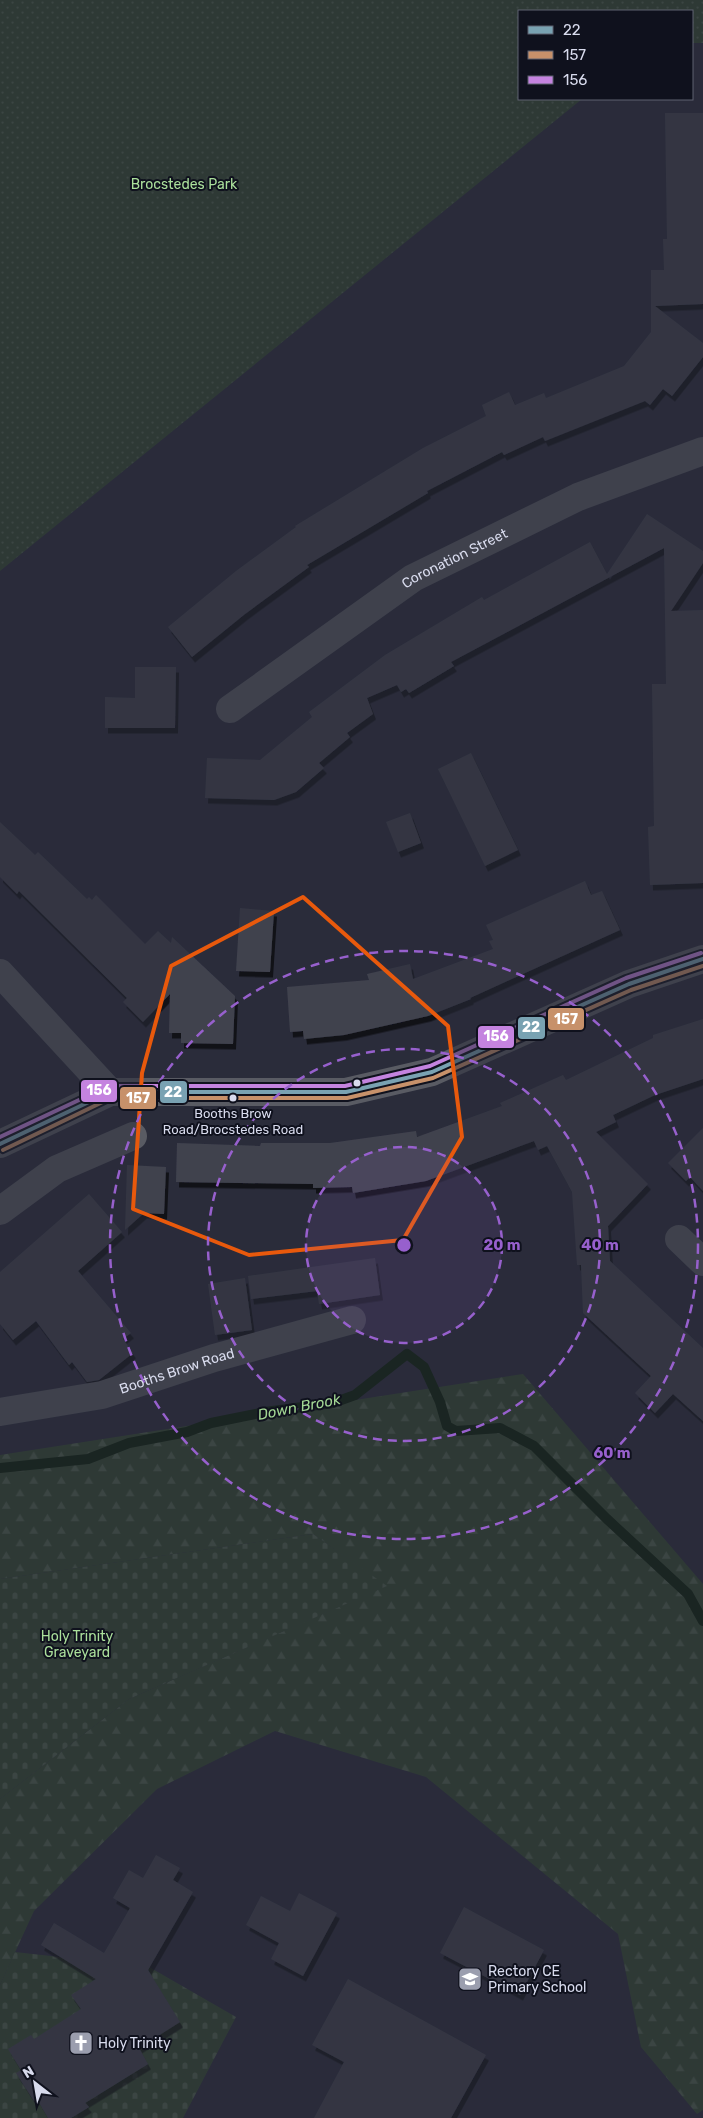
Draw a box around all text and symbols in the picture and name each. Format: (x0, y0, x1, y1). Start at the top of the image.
legend (518, 10, 693, 100)
text: 22 (563, 21, 581, 39)
text: 157 (563, 46, 586, 64)
text: 156 (563, 71, 587, 89)
park label: Brocstedes Park (131, 176, 238, 193)
street label: Coronation Street (398, 524, 511, 592)
line badge: 157 (547, 1007, 585, 1031)
text: 157 (554, 1011, 578, 1028)
line badge: 22 (517, 1016, 546, 1040)
text: 22 (522, 1019, 540, 1036)
line badge: 156 (477, 1025, 515, 1049)
text: 156 (483, 1028, 509, 1045)
unlabelled marker (352, 1078, 362, 1088)
line badge: 156 (80, 1079, 118, 1103)
line badge: 22 (159, 1080, 188, 1104)
text: 156 (86, 1082, 112, 1099)
text: 22 (164, 1084, 182, 1101)
line badge: 157 (119, 1086, 157, 1110)
text: 157 (126, 1090, 150, 1107)
marker: Booths Brow Road/Brocstedes Road (228, 1093, 238, 1103)
place label: Booths Brow Road/Brocstedes Road (163, 1106, 303, 1137)
centre of rings (395, 1236, 413, 1254)
text: 20 m (484, 1236, 520, 1254)
text: 40 m (581, 1236, 619, 1254)
street label: Booths Brow Road (117, 1344, 236, 1397)
water label: Down Brook (256, 1390, 342, 1424)
text: 60 m (594, 1444, 630, 1462)
park label: Holy Trinity Graveyard (41, 1628, 114, 1661)
place label: Rectory CE Primary School (488, 1963, 586, 1996)
school or university icon: Rectory CE Primary School (457, 1966, 483, 1992)
church icon: Holy Trinity (68, 2030, 94, 2056)
place label: Holy Trinity (98, 2035, 171, 2052)
north arrow (10, 2058, 60, 2108)
text: N (20, 2062, 37, 2082)

